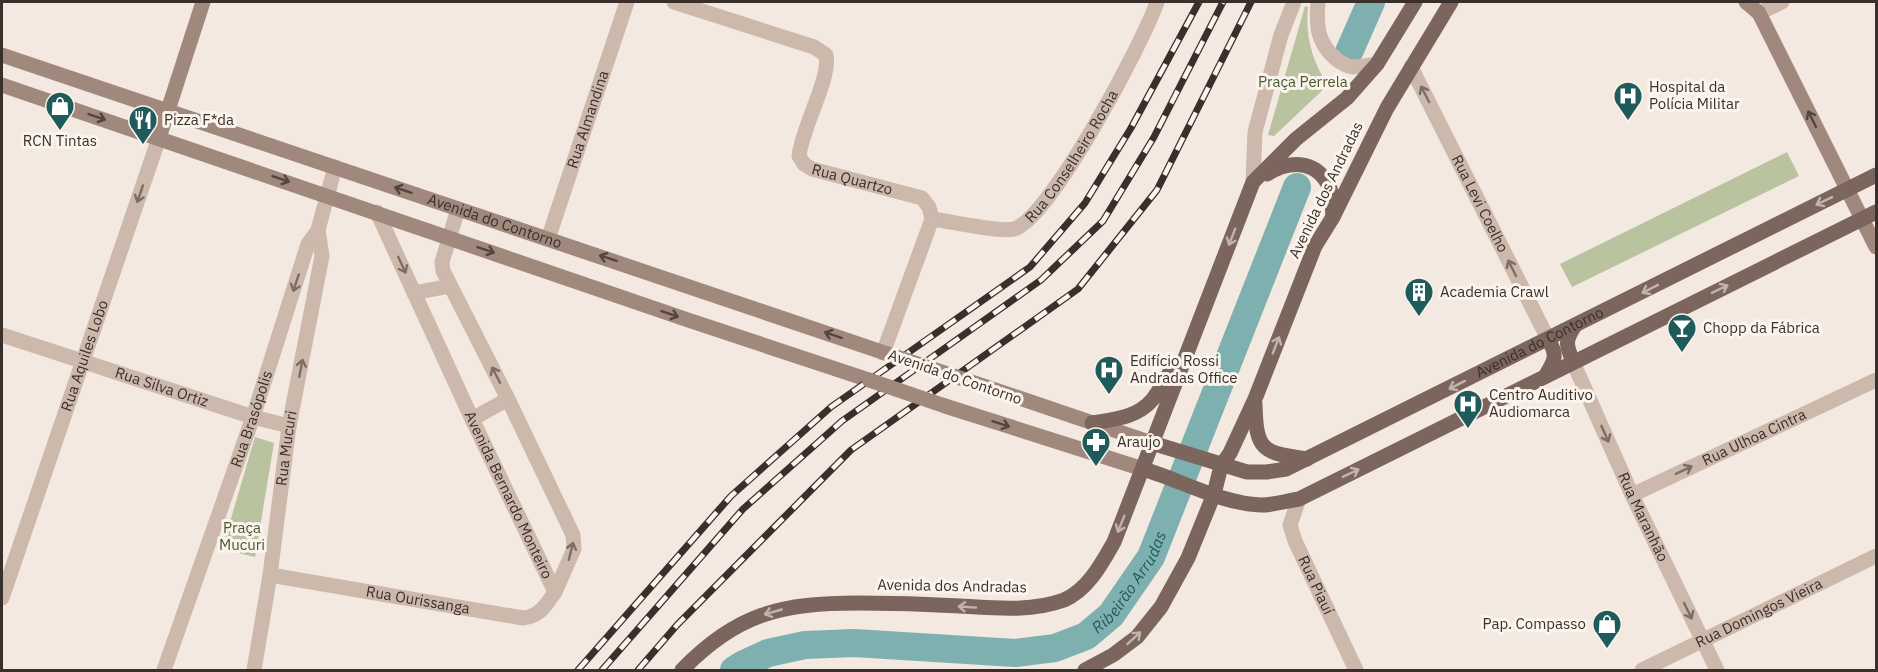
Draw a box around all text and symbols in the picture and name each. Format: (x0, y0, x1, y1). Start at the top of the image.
street label: Rua Almandina (562, 68, 613, 171)
park label: Praça Perrela (1258, 72, 1348, 91)
place label: Hospital da Polícia Militar (1649, 77, 1740, 113)
hospital icon: Hospital da Polícia Militar (1612, 80, 1644, 122)
street label: Rua Conselheiro Rocha (1021, 86, 1122, 227)
one-way arrow (1418, 86, 1430, 104)
shop icon: RCN Tintas (44, 90, 76, 132)
restaurant icon: Pizza F*da (127, 104, 159, 146)
place label: Pizza F*da (164, 110, 234, 129)
one-way arrow (1805, 110, 1817, 128)
one-way arrow (87, 112, 106, 123)
street label: Avenida dos Andradas (1284, 118, 1367, 261)
place label: RCN Tintas (23, 131, 97, 150)
street label: Rua Levi Coelho (1448, 151, 1513, 255)
street label: Rua Quartzo (810, 159, 895, 199)
one-way arrow (271, 175, 290, 186)
one-way arrow (134, 184, 145, 203)
one-way arrow (394, 184, 413, 195)
street label: Avenida do Contorno (425, 189, 564, 252)
one-way arrow (1816, 196, 1834, 208)
one-way arrow (1226, 227, 1237, 246)
one-way arrow (476, 245, 495, 256)
one-way arrow (599, 252, 618, 263)
one-way arrow (397, 256, 408, 274)
one-way arrow (1506, 260, 1518, 278)
one-way arrow (289, 273, 300, 292)
building icon: Academia Crawl (1403, 276, 1435, 318)
place label: Academia Crawl (1440, 282, 1549, 301)
one-way arrow (1641, 283, 1659, 295)
one-way arrow (1710, 283, 1728, 295)
street label: Rua Aquiles Lobo (56, 297, 112, 414)
street label: Avenida do Contorno (1472, 302, 1607, 382)
one-way arrow (660, 309, 679, 320)
bar icon: Chopp da Fábrica (1666, 312, 1698, 354)
place label: Chopp da Fábrica (1703, 318, 1820, 337)
one-way arrow (824, 329, 843, 340)
one-way arrow (1272, 336, 1283, 355)
street label: Avenida do Contorno (886, 345, 1025, 408)
place label: Edifício Rossi Andradas Office (1130, 351, 1238, 387)
hospital icon: Edifício Rossi Andradas Office (1093, 354, 1125, 396)
one-way arrow (296, 359, 307, 379)
street label: Rua Silva Ortiz (113, 363, 211, 411)
one-way arrow (490, 366, 501, 384)
street label: Rua Brasópolis (226, 368, 276, 470)
one-way arrow (1448, 380, 1466, 392)
place label: Centro Auditivo Audiomarca (1489, 385, 1593, 421)
hospital icon: Centro Auditivo Audiomarca (1452, 388, 1484, 430)
street label: Rua Ulhoa Cintra (1699, 404, 1809, 470)
street label: Avenida Bernardo Monteiro (461, 408, 557, 582)
street label: Rua Mucuri (271, 409, 301, 487)
one-way arrow (991, 419, 1010, 430)
one-way arrow (1600, 425, 1611, 443)
pharmacy icon: Araujo (1080, 426, 1112, 468)
place label: Araujo (1117, 432, 1161, 451)
one-way arrow (1675, 464, 1693, 476)
one-way arrow (1342, 466, 1360, 478)
street label: Rua Maranhão (1614, 469, 1673, 565)
one-way arrow (1115, 514, 1126, 533)
park label: Praça Mucuri (219, 518, 265, 554)
water label: Ribeirão Arrudas (1087, 528, 1170, 637)
one-way arrow (567, 542, 578, 561)
street label: Rua Piauí (1294, 552, 1338, 618)
street label: Rua Domingos Vieira (1692, 574, 1825, 652)
street label: Avenida dos Andradas (877, 575, 1027, 596)
street label: Rua Ourissanga (365, 581, 471, 618)
one-way arrow (958, 601, 978, 612)
one-way arrow (1683, 601, 1695, 619)
one-way arrow (764, 607, 783, 618)
shop icon: Pap. Compasso (1591, 608, 1623, 650)
place label: Pap. Compasso (1483, 614, 1586, 633)
one-way arrow (1126, 631, 1141, 645)

